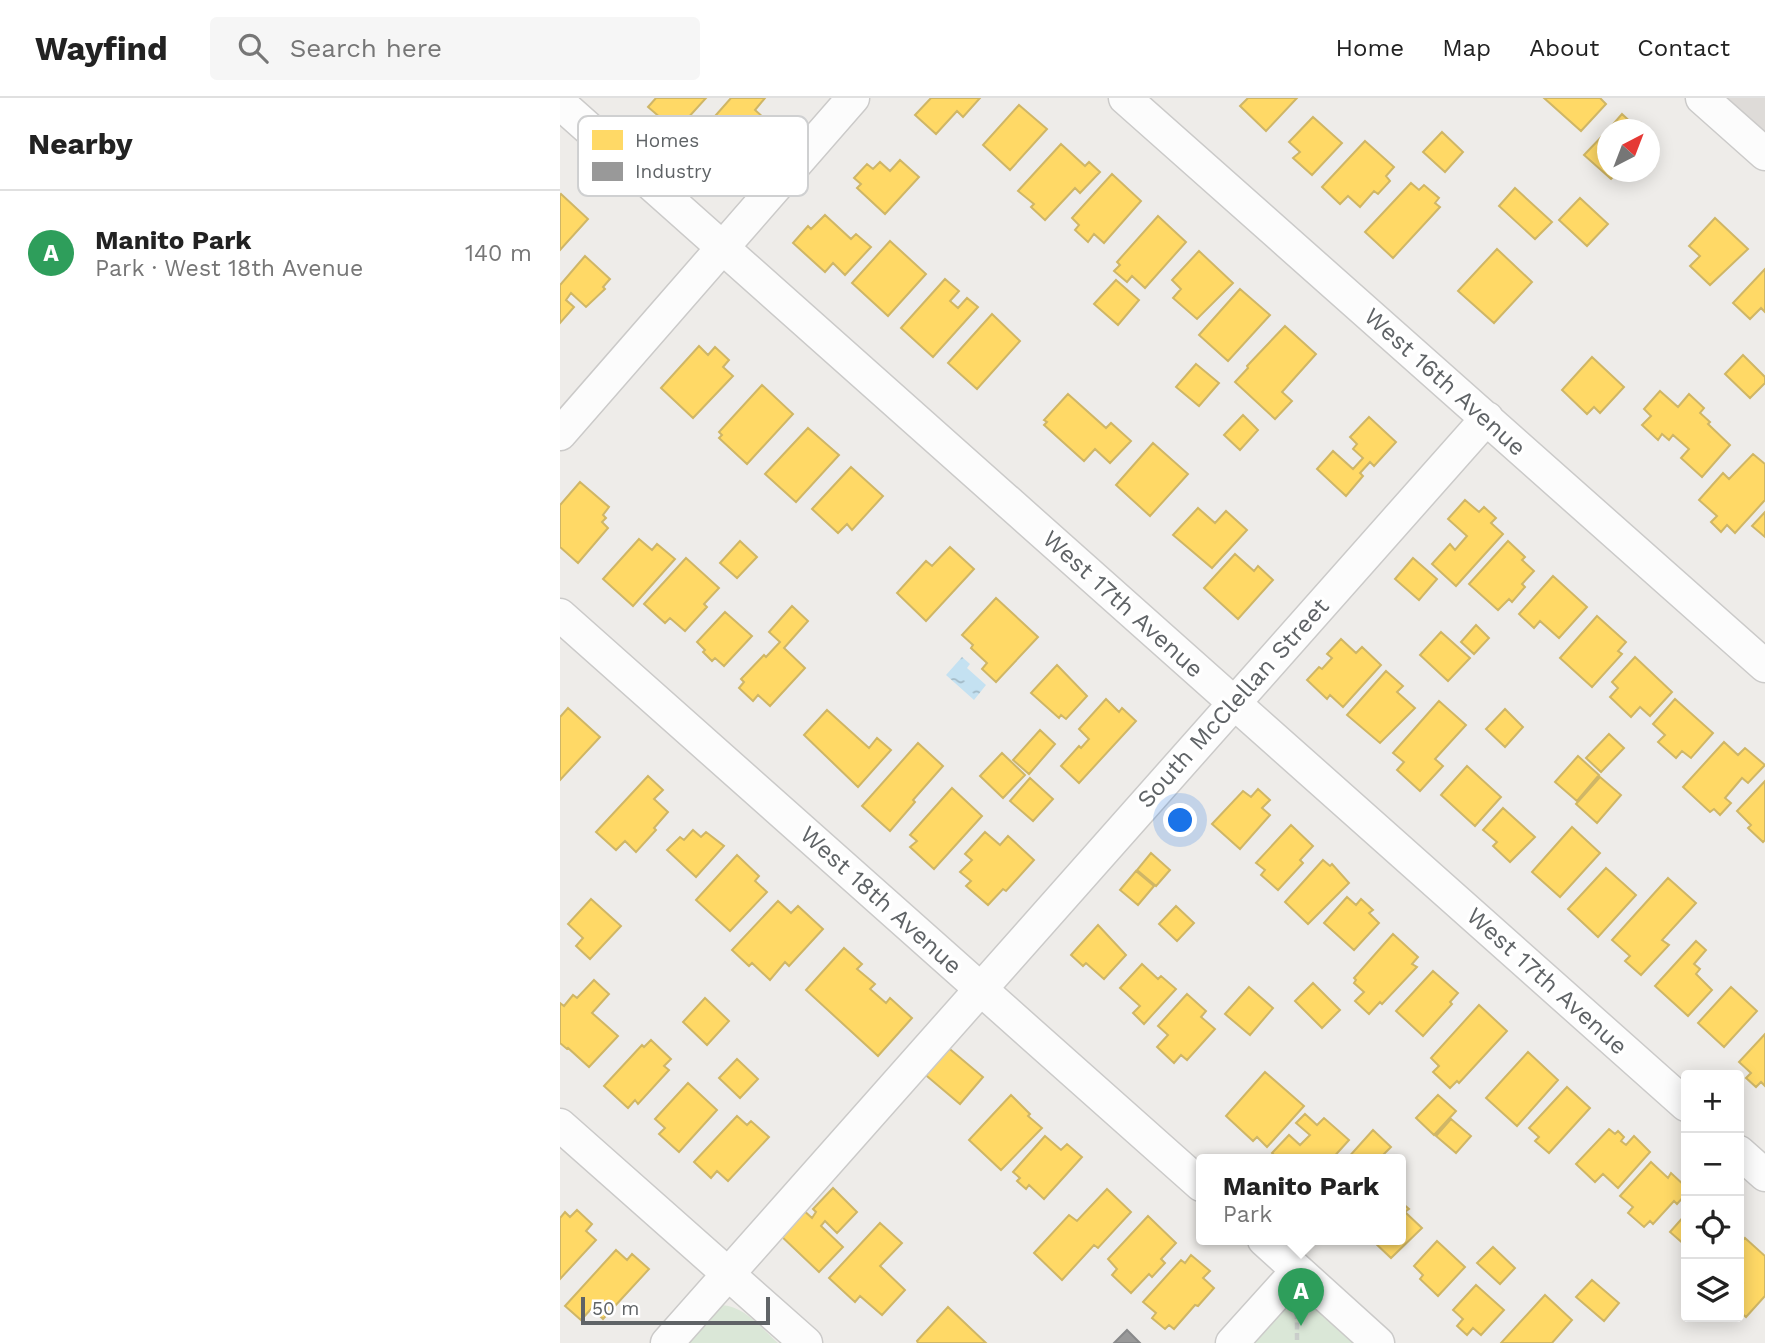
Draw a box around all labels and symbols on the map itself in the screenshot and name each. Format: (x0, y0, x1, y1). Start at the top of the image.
legend (578, 116, 808, 196)
north arrow (1597, 119, 1660, 182)
text: Homes (635, 129, 699, 152)
text: Industry (635, 160, 712, 183)
street label: West 16th Avenue (1359, 302, 1531, 462)
street label: West 17th Avenue (1037, 525, 1209, 683)
street label: South McClellan Street (1131, 592, 1335, 814)
your location (1163, 803, 1197, 837)
street label: West 18th Avenue (794, 820, 968, 980)
street label: West 17th Avenue (1461, 902, 1633, 1060)
pin: A (1278, 1268, 1324, 1326)
scale bar (581, 1294, 770, 1326)

